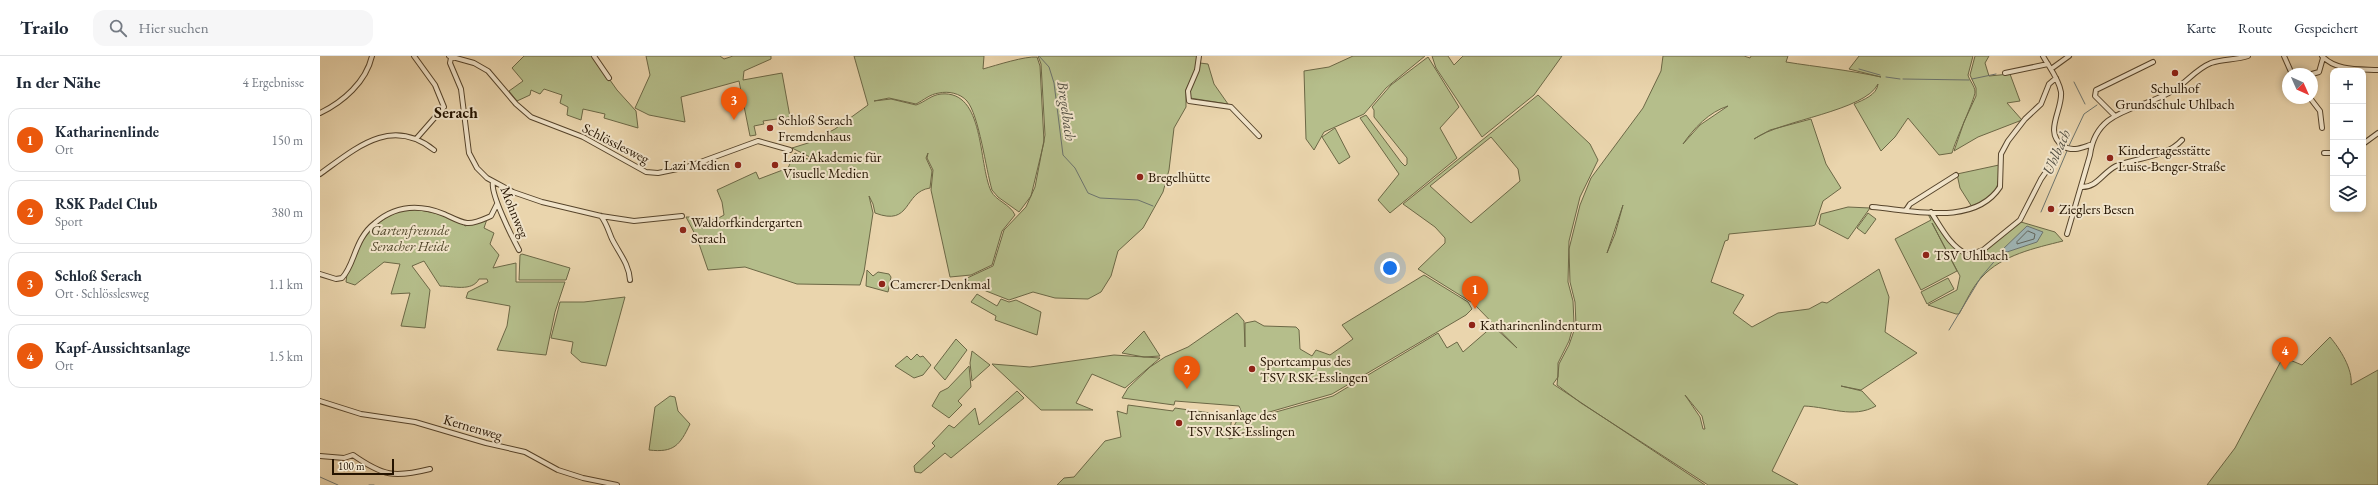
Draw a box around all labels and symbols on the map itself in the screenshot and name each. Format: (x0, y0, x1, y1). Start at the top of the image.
marker: Schulhof Grundschule Uhlbach (2170, 68, 2180, 78)
north arrow (2282, 68, 2318, 104)
water label: Bregelbach (1053, 79, 1081, 143)
place label: Schulhof Grundschule Uhlbach (2115, 79, 2235, 113)
pin: 3 (721, 87, 747, 120)
district label: Serach (434, 102, 478, 123)
place label: Schloß Serach Fremdenhaus (778, 111, 853, 145)
street label: Schlösslesweg (579, 118, 653, 168)
marker: Schloß Serach Fremdenhaus (765, 123, 775, 133)
water label: Uhlbach (2038, 126, 2075, 178)
place label: Kindertagesstätte Luise-Benger-Straße (2118, 141, 2226, 175)
place label: Lazi Akademie für Visuelle Medien (783, 148, 882, 182)
marker: Kindertagesstätte Luise-Benger-Straße (2105, 153, 2115, 163)
place label: Lazi Medien (664, 156, 731, 174)
marker: Lazi Medien (733, 160, 743, 170)
marker: Lazi Akademie für Visuelle Medien (770, 160, 780, 170)
place label: Bregelhütte (1148, 168, 1211, 186)
marker: Bregelhütte (1135, 172, 1145, 182)
street label: Mohnweg (497, 184, 534, 241)
place label: Zieglers Besen (2059, 200, 2135, 218)
marker: Zieglers Besen (2046, 204, 2056, 214)
place label: Waldorfkindergarten Serach (691, 213, 803, 247)
park label: Gartenfreunde Seracher Heide (370, 221, 450, 255)
marker: Waldorfkindergarten Serach (678, 225, 688, 235)
place label: TSV Uhlbach (1934, 246, 2008, 264)
marker: TSV Uhlbach (1921, 250, 1931, 260)
your location (1380, 258, 1400, 278)
place label: Camerer-Denkmal (890, 275, 991, 293)
pin: 1 (1462, 276, 1488, 309)
marker: Camerer-Denkmal (877, 279, 887, 289)
place label: Katharinenlindenturm (1480, 316, 1602, 334)
marker: Katharinenlindenturm (1467, 320, 1477, 330)
pin: 4 (2272, 337, 2298, 370)
place label: Sportcampus des TSV RSK-Esslingen (1260, 352, 1369, 386)
pin: 2 (1174, 356, 1200, 389)
marker: Sportcampus des TSV RSK-Esslingen (1247, 364, 1257, 374)
place label: Tennisanlage des TSV RSK-Esslingen (1187, 406, 1296, 440)
street label: Kernenweg (442, 410, 505, 444)
marker: Tennisanlage des TSV RSK-Esslingen (1174, 418, 1184, 428)
scale bar (332, 457, 394, 476)

